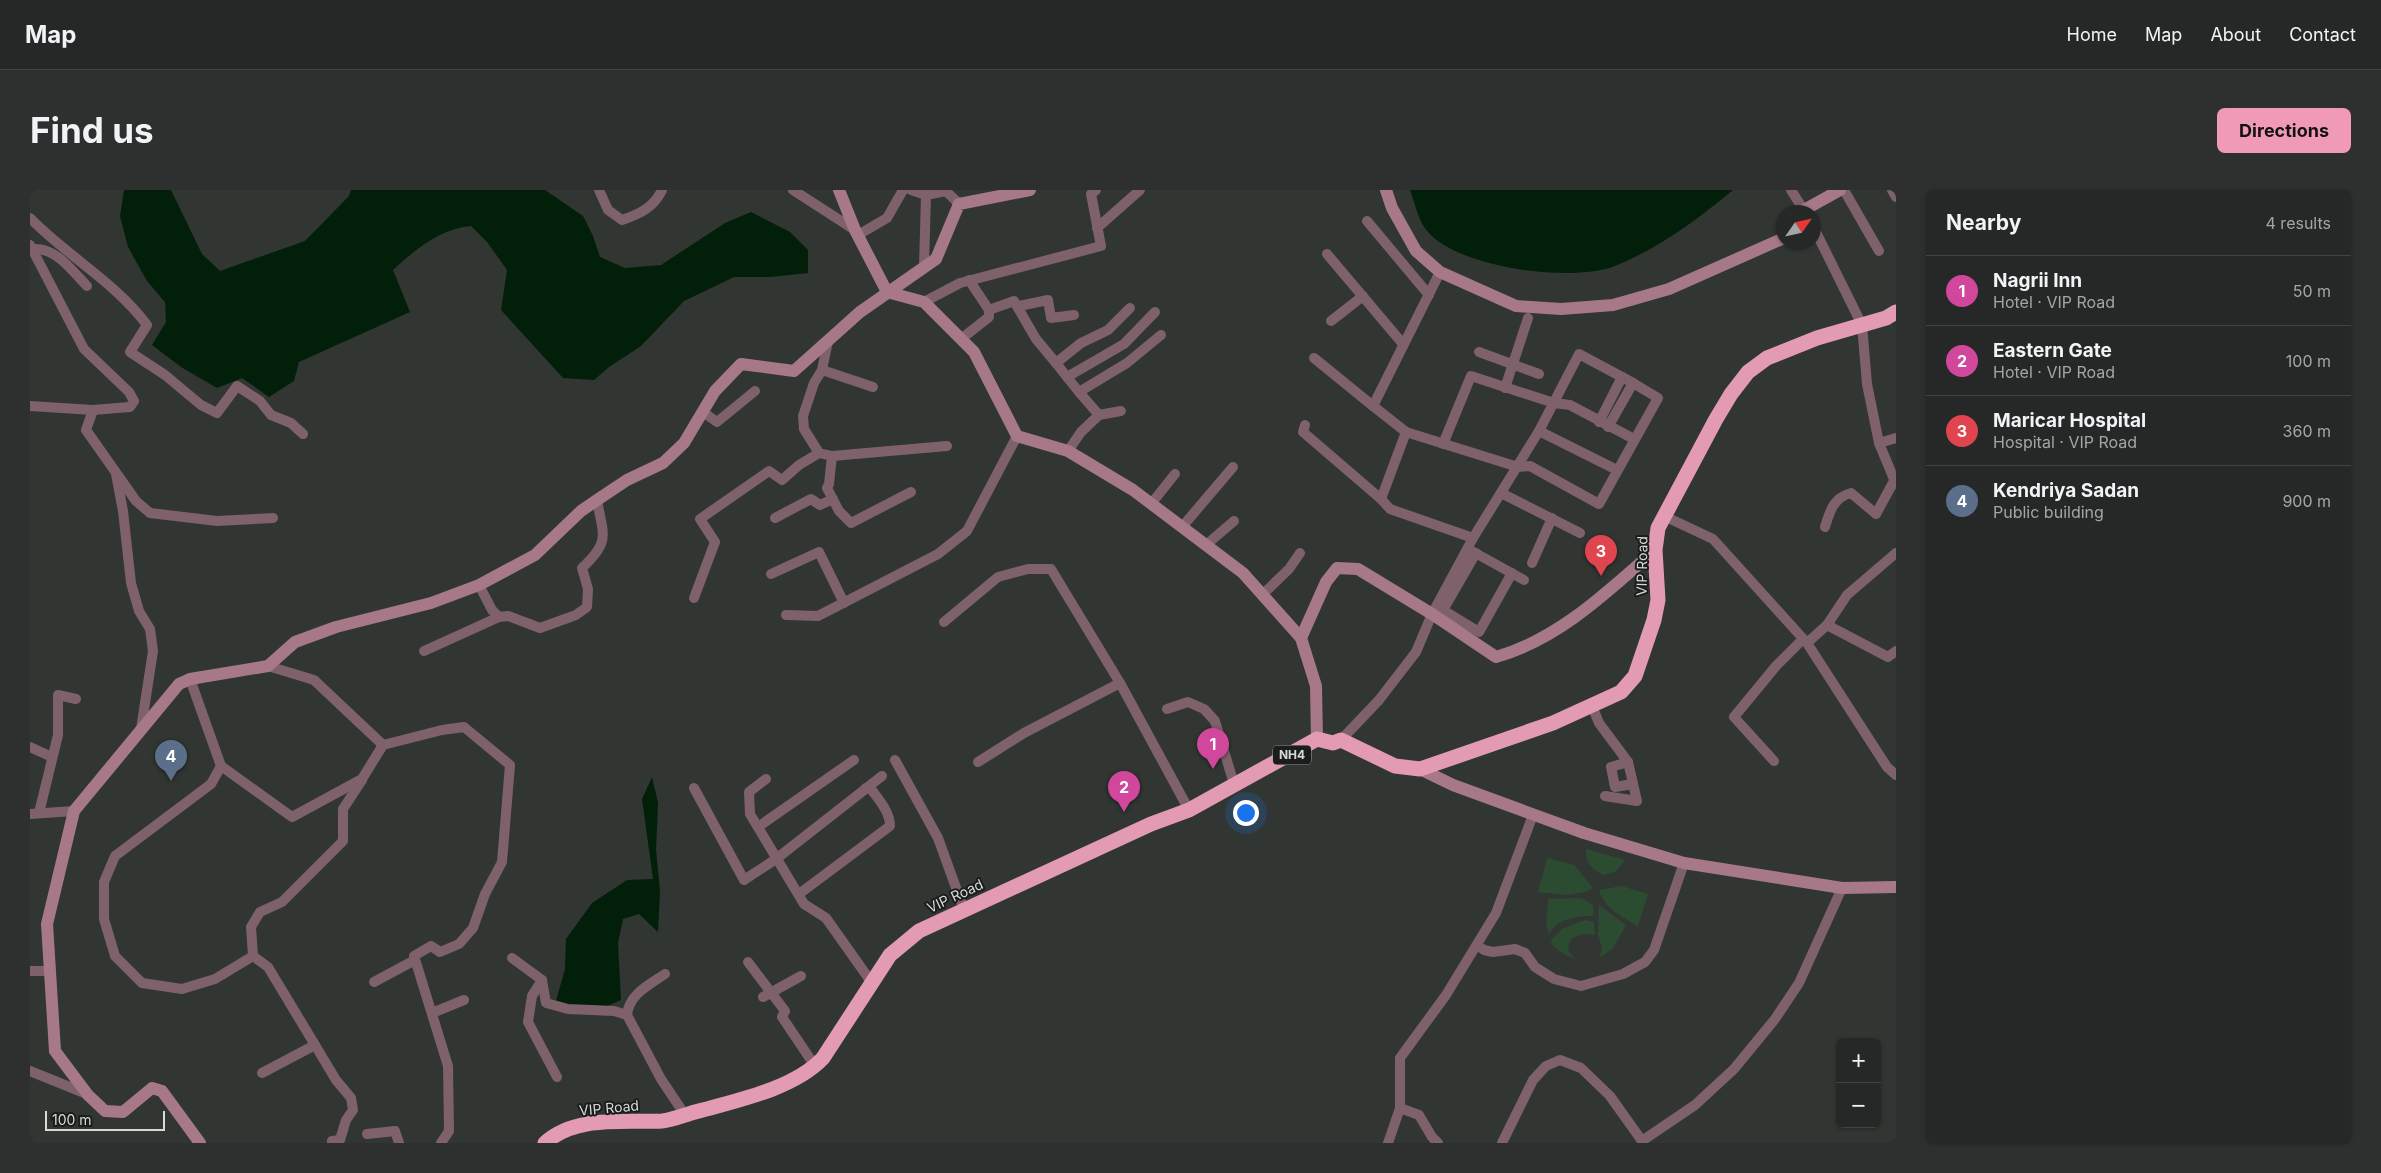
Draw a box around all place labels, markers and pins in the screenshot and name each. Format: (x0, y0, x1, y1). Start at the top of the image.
pin: 3 (1585, 535, 1617, 576)
pin: 1 (1197, 728, 1229, 769)
pin: 4 (155, 740, 187, 781)
pin: 2 (1108, 771, 1140, 812)

